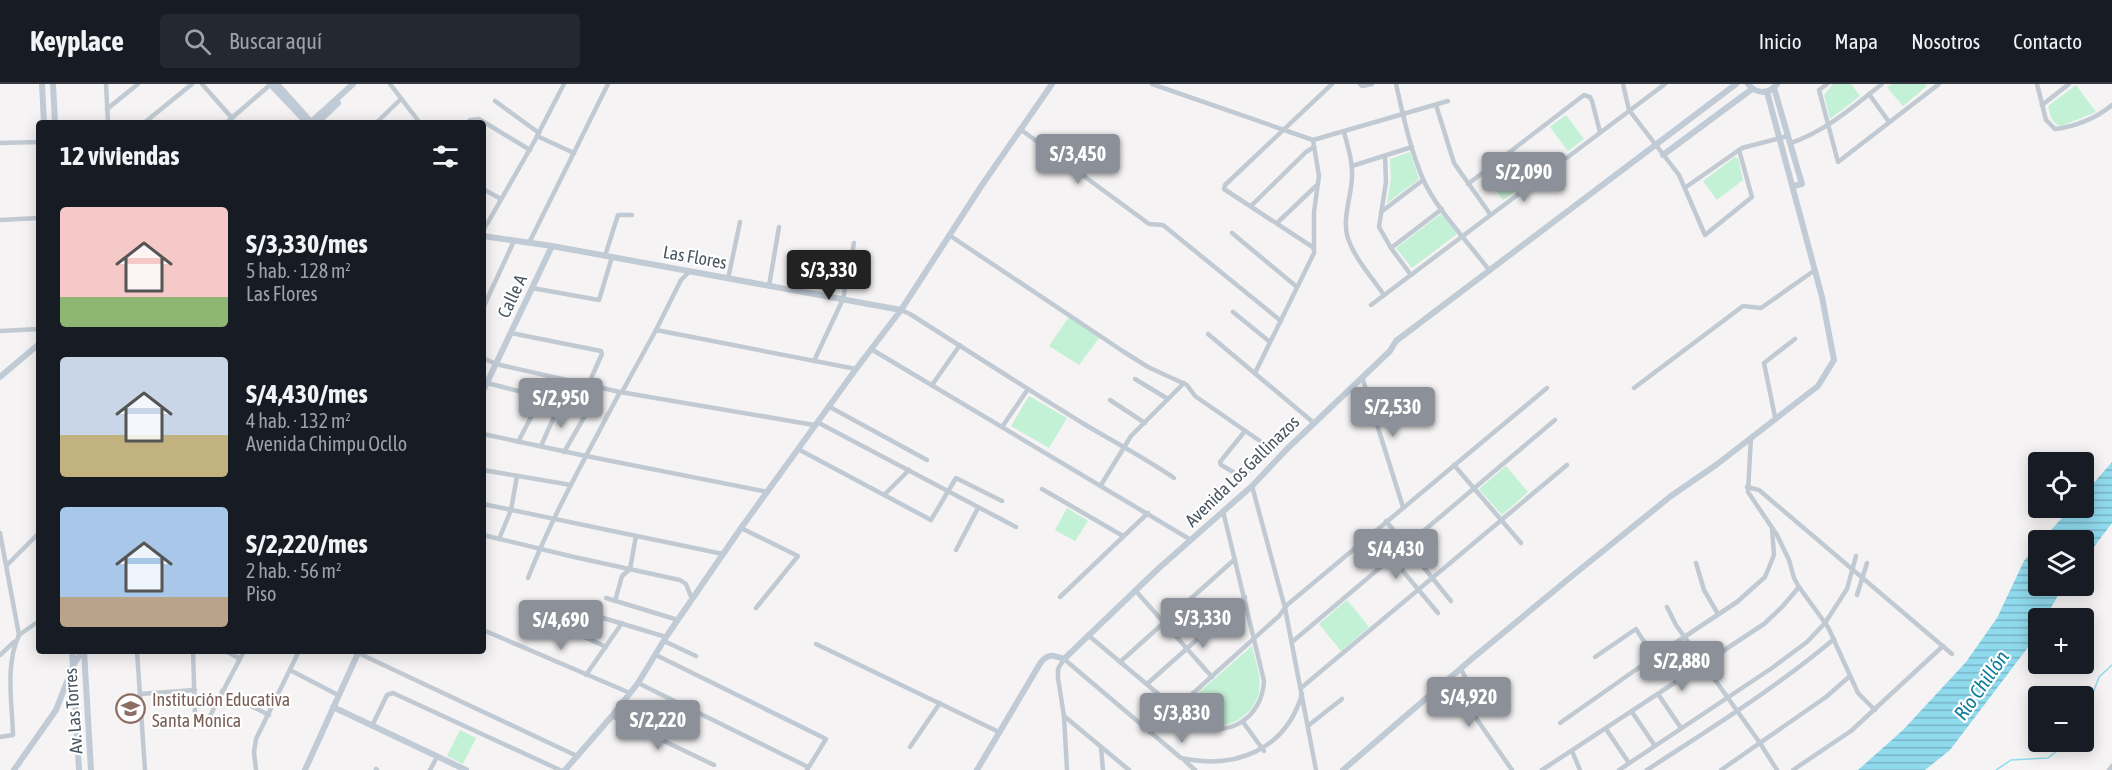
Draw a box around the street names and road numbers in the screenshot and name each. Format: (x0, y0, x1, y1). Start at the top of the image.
street label: Las Flores (662, 241, 728, 273)
street label: Calle A (493, 271, 531, 321)
street label: Avenida Los Gallinazos (1181, 411, 1303, 531)
street label: Av. Las Torres (60, 667, 86, 755)

